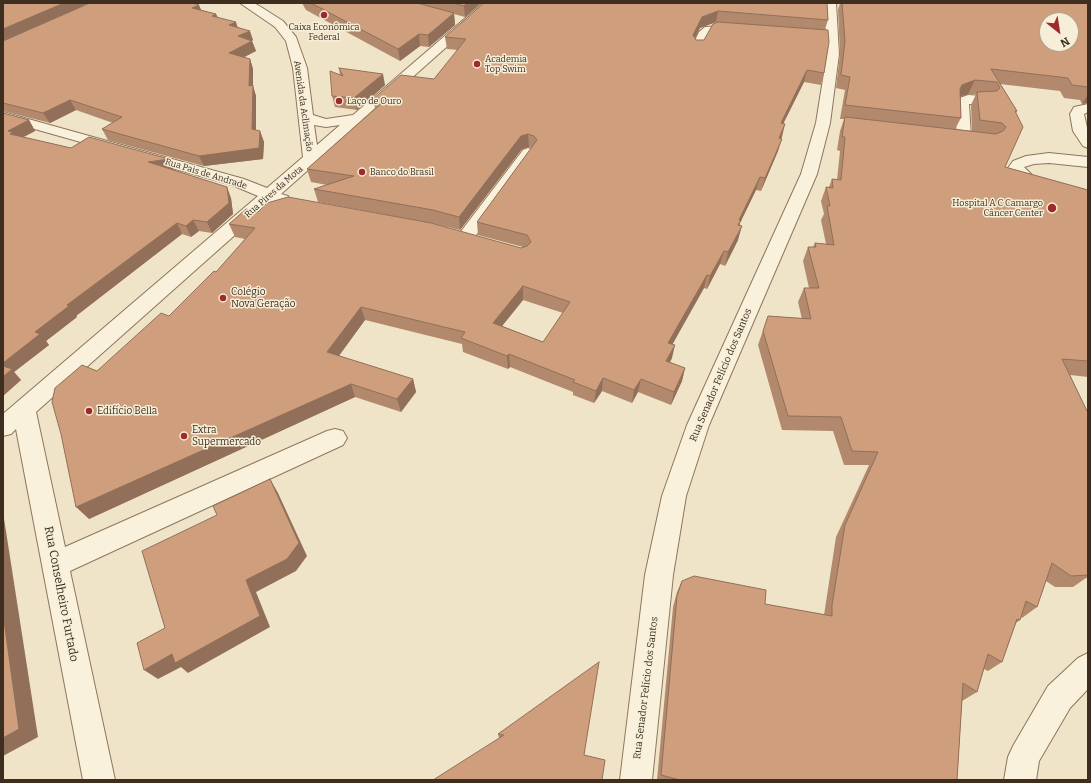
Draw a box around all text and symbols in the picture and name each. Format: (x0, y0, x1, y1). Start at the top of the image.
marker: Caixa Econômica Federal (319, 10, 329, 20)
north arrow (1039, 12, 1079, 52)
place label: Caixa Econômica Federal (288, 22, 360, 43)
text: N (1058, 34, 1072, 50)
place label: Academia Top Swim (485, 54, 527, 75)
marker: Academia Top Swim (472, 59, 482, 69)
street label: Avenida da Aclimação (291, 60, 315, 152)
marker: Laço de Ouro (334, 96, 344, 106)
place label: Laço de Ouro (347, 96, 401, 106)
street label: Rua Pais de Andrade (164, 156, 248, 192)
street label: Rua Pires da Mota (243, 164, 305, 220)
marker: Banco do Brasil (357, 167, 367, 177)
place label: Banco do Brasil (370, 167, 434, 177)
place label: Hospital A C Camargo Câncer Center (952, 198, 1043, 219)
marker: Hospital A C Camargo Câncer Center (1046, 202, 1058, 214)
place label: Colégio Nova Geração (231, 286, 295, 310)
marker: Colégio Nova Geração (218, 293, 228, 303)
street label: Rua Senador Felício dos Santos (687, 307, 755, 443)
place label: Edifício Bella (97, 405, 157, 417)
marker: Edifício Bella (84, 406, 94, 416)
place label: Extra Supermercado (192, 424, 261, 448)
marker: Extra Supermercado (179, 431, 189, 441)
street label: Rua Conselheiro Furtado (41, 525, 81, 663)
street label: Rua Senador Felício dos Santos (631, 616, 661, 760)

